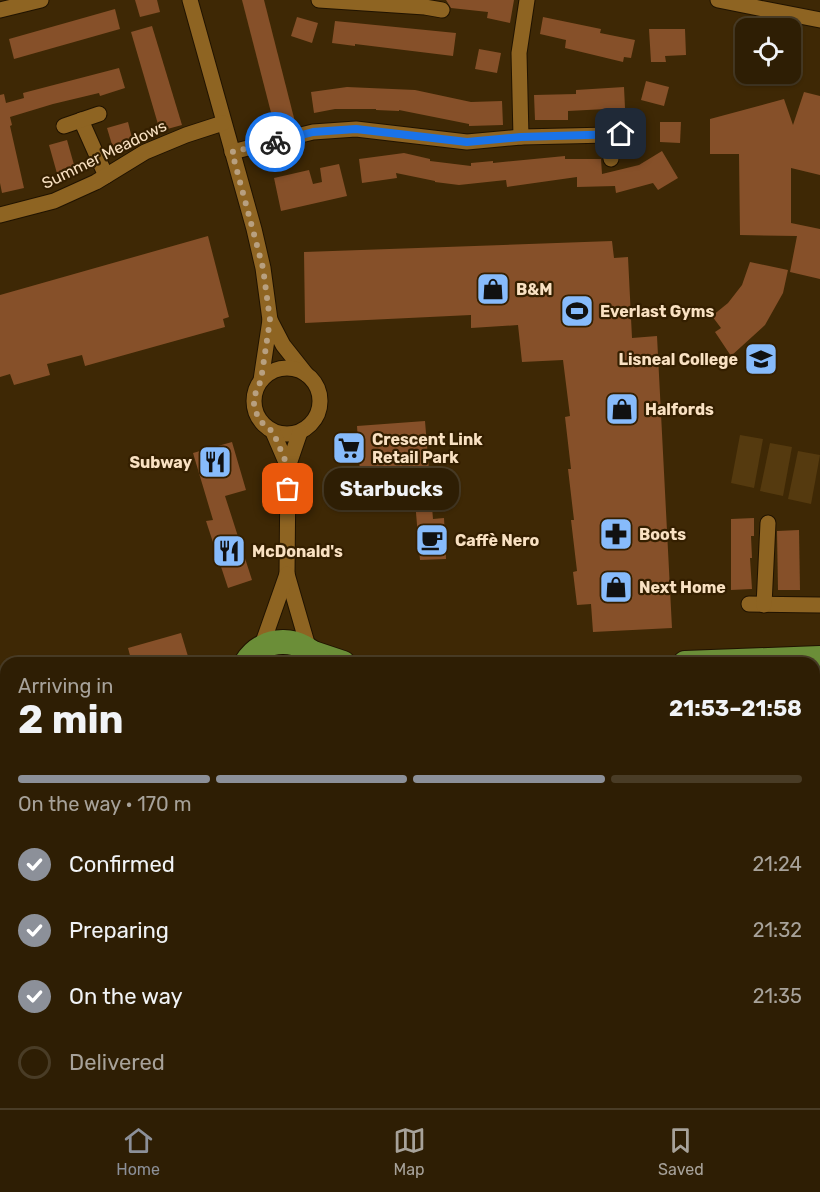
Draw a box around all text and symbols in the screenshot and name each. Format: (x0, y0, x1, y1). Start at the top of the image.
map controls (735, 18, 801, 84)
button: locate (735, 18, 801, 84)
pin (595, 108, 646, 159)
courier (245, 112, 305, 172)
street label: Summer Meadows (39, 116, 170, 193)
icon: home (604, 117, 637, 150)
icon: bike (259, 126, 292, 159)
shop icon: B&M (475, 271, 511, 307)
place label: B&M (516, 280, 552, 299)
sports icon: Everlast Gyms (559, 293, 595, 329)
place label: Everlast Gyms (600, 302, 715, 321)
school or university icon: Lisneal College (743, 341, 779, 377)
place label: Lisneal College (618, 350, 738, 369)
shop icon: Halfords (604, 391, 640, 427)
place label: Halfords (645, 400, 714, 419)
supermarket icon: Crescent Link Retail Park (331, 430, 367, 466)
place label: Crescent Link Retail Park (372, 430, 483, 467)
restaurant icon: Subway (197, 444, 233, 480)
place label: Subway (129, 453, 192, 472)
pin (262, 463, 313, 514)
callout: Starbucks (324, 468, 459, 510)
icon: bag (271, 472, 304, 505)
text: Starbucks (340, 477, 443, 501)
pharmacy icon: Boots (598, 516, 634, 552)
cafe icon: Caffè Nero (414, 522, 450, 558)
place label: Boots (639, 525, 686, 544)
place label: Caffè Nero (455, 531, 540, 550)
restaurant icon: McDonald's (211, 533, 247, 569)
place label: McDonald's (252, 542, 343, 561)
shop icon: Next Home (598, 569, 634, 605)
place label: Next Home (639, 578, 726, 597)
text: Arriving in (18, 674, 113, 698)
text: 21:53–21:58 (669, 695, 802, 722)
text: 2 min (18, 697, 124, 743)
text: On the way · 170 m (18, 792, 191, 816)
icon: check (18, 848, 51, 881)
text: Confirmed (69, 851, 175, 878)
text: 21:24 (753, 852, 802, 876)
icon: check (18, 914, 51, 947)
text: Preparing (69, 917, 169, 944)
text: 21:32 (753, 918, 802, 942)
icon: check (18, 980, 51, 1013)
text: On the way (69, 983, 183, 1010)
text: 21:35 (753, 984, 802, 1008)
text: Delivered (69, 1049, 165, 1076)
tab: Home (116, 1124, 160, 1179)
tab: Map (393, 1124, 426, 1179)
tab: Saved (658, 1124, 704, 1179)

